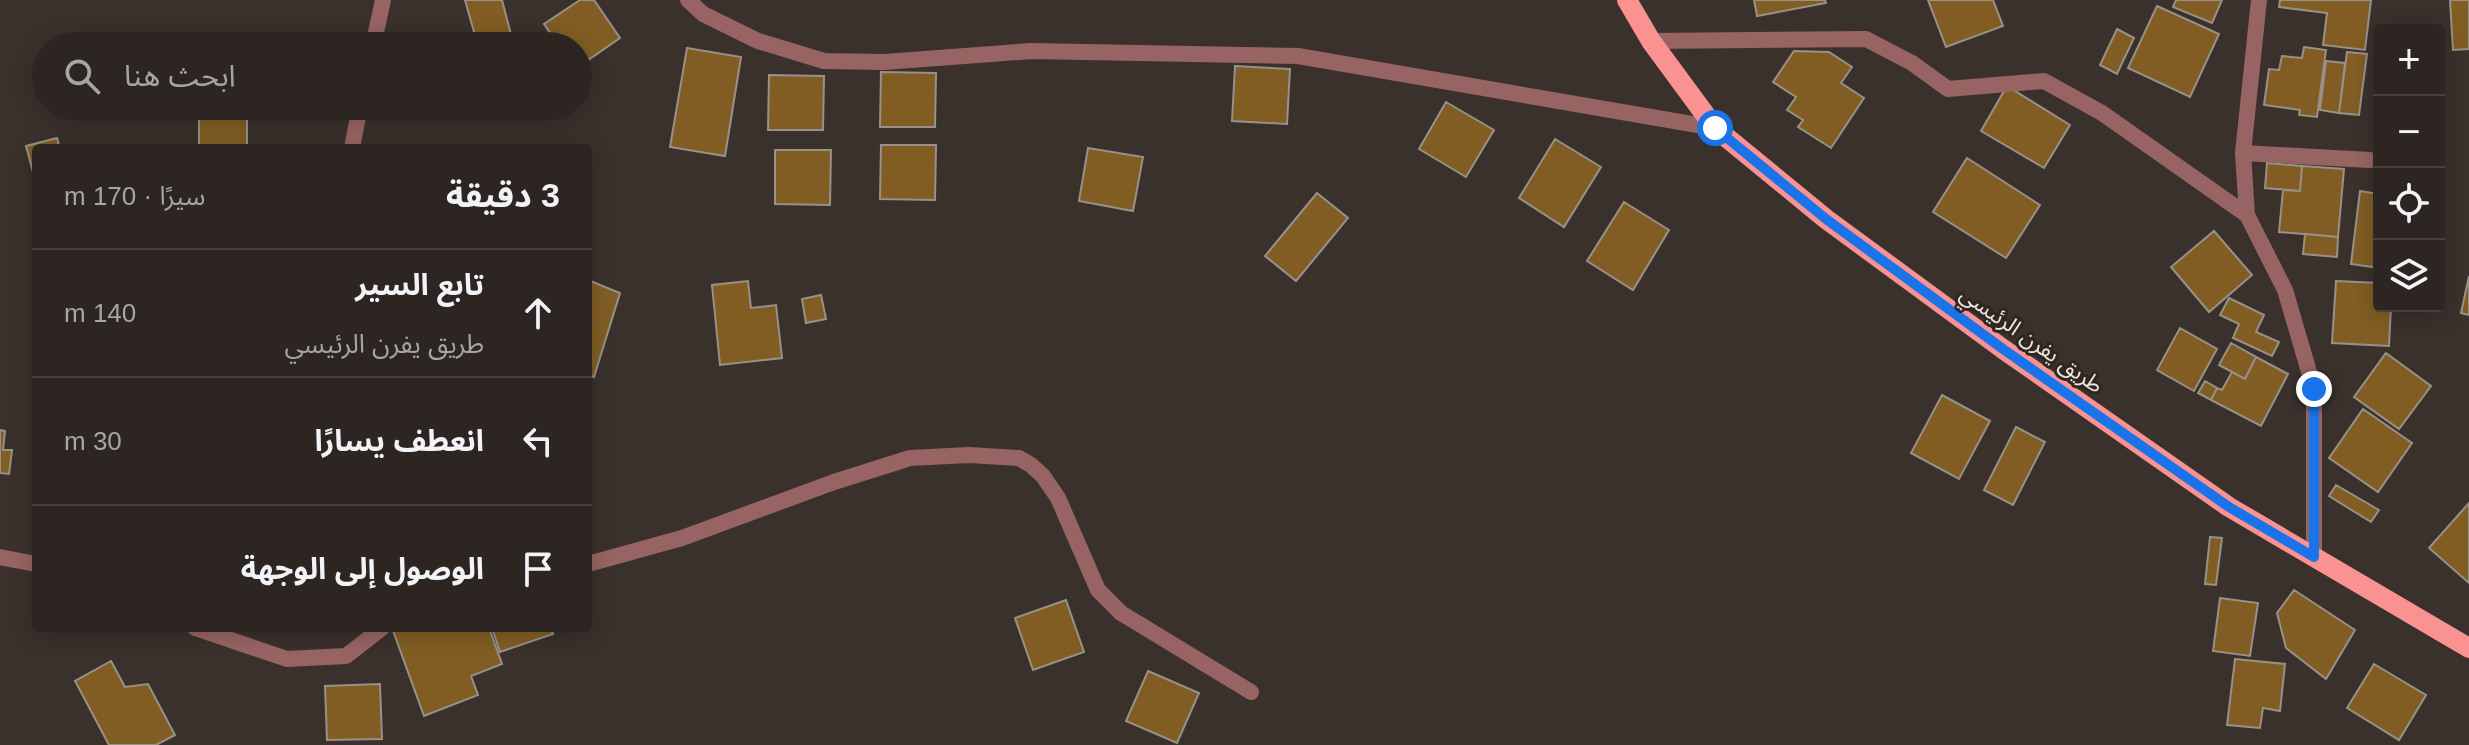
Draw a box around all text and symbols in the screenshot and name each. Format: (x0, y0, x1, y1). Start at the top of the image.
map controls (2373, 24, 2445, 312)
button: + (2373, 24, 2445, 96)
search box (32, 32, 592, 120)
icon: search (60, 54, 104, 98)
text: ابحث هنا (124, 59, 236, 92)
button: − (2373, 96, 2445, 168)
route start (1697, 110, 1733, 146)
button: locate (2373, 168, 2445, 240)
text: 3 دقيقة (446, 176, 560, 214)
text: سيرًا · 170 m (64, 181, 205, 211)
button: layers (2373, 240, 2445, 312)
text: تابع السير (355, 268, 484, 301)
street label: طريق يفرن الرئيسي (1953, 281, 2108, 401)
icon: ahead (516, 291, 560, 335)
text: 140 m (64, 298, 136, 328)
text: طريق يفرن الرئيسي (285, 329, 484, 359)
route end (2296, 371, 2332, 407)
icon: left (516, 419, 560, 463)
text: انعطف يسارًا (315, 424, 484, 457)
text: 30 m (64, 426, 122, 456)
icon: arrive (516, 547, 560, 591)
text: الوصول إلى الوجهة (241, 552, 484, 585)

